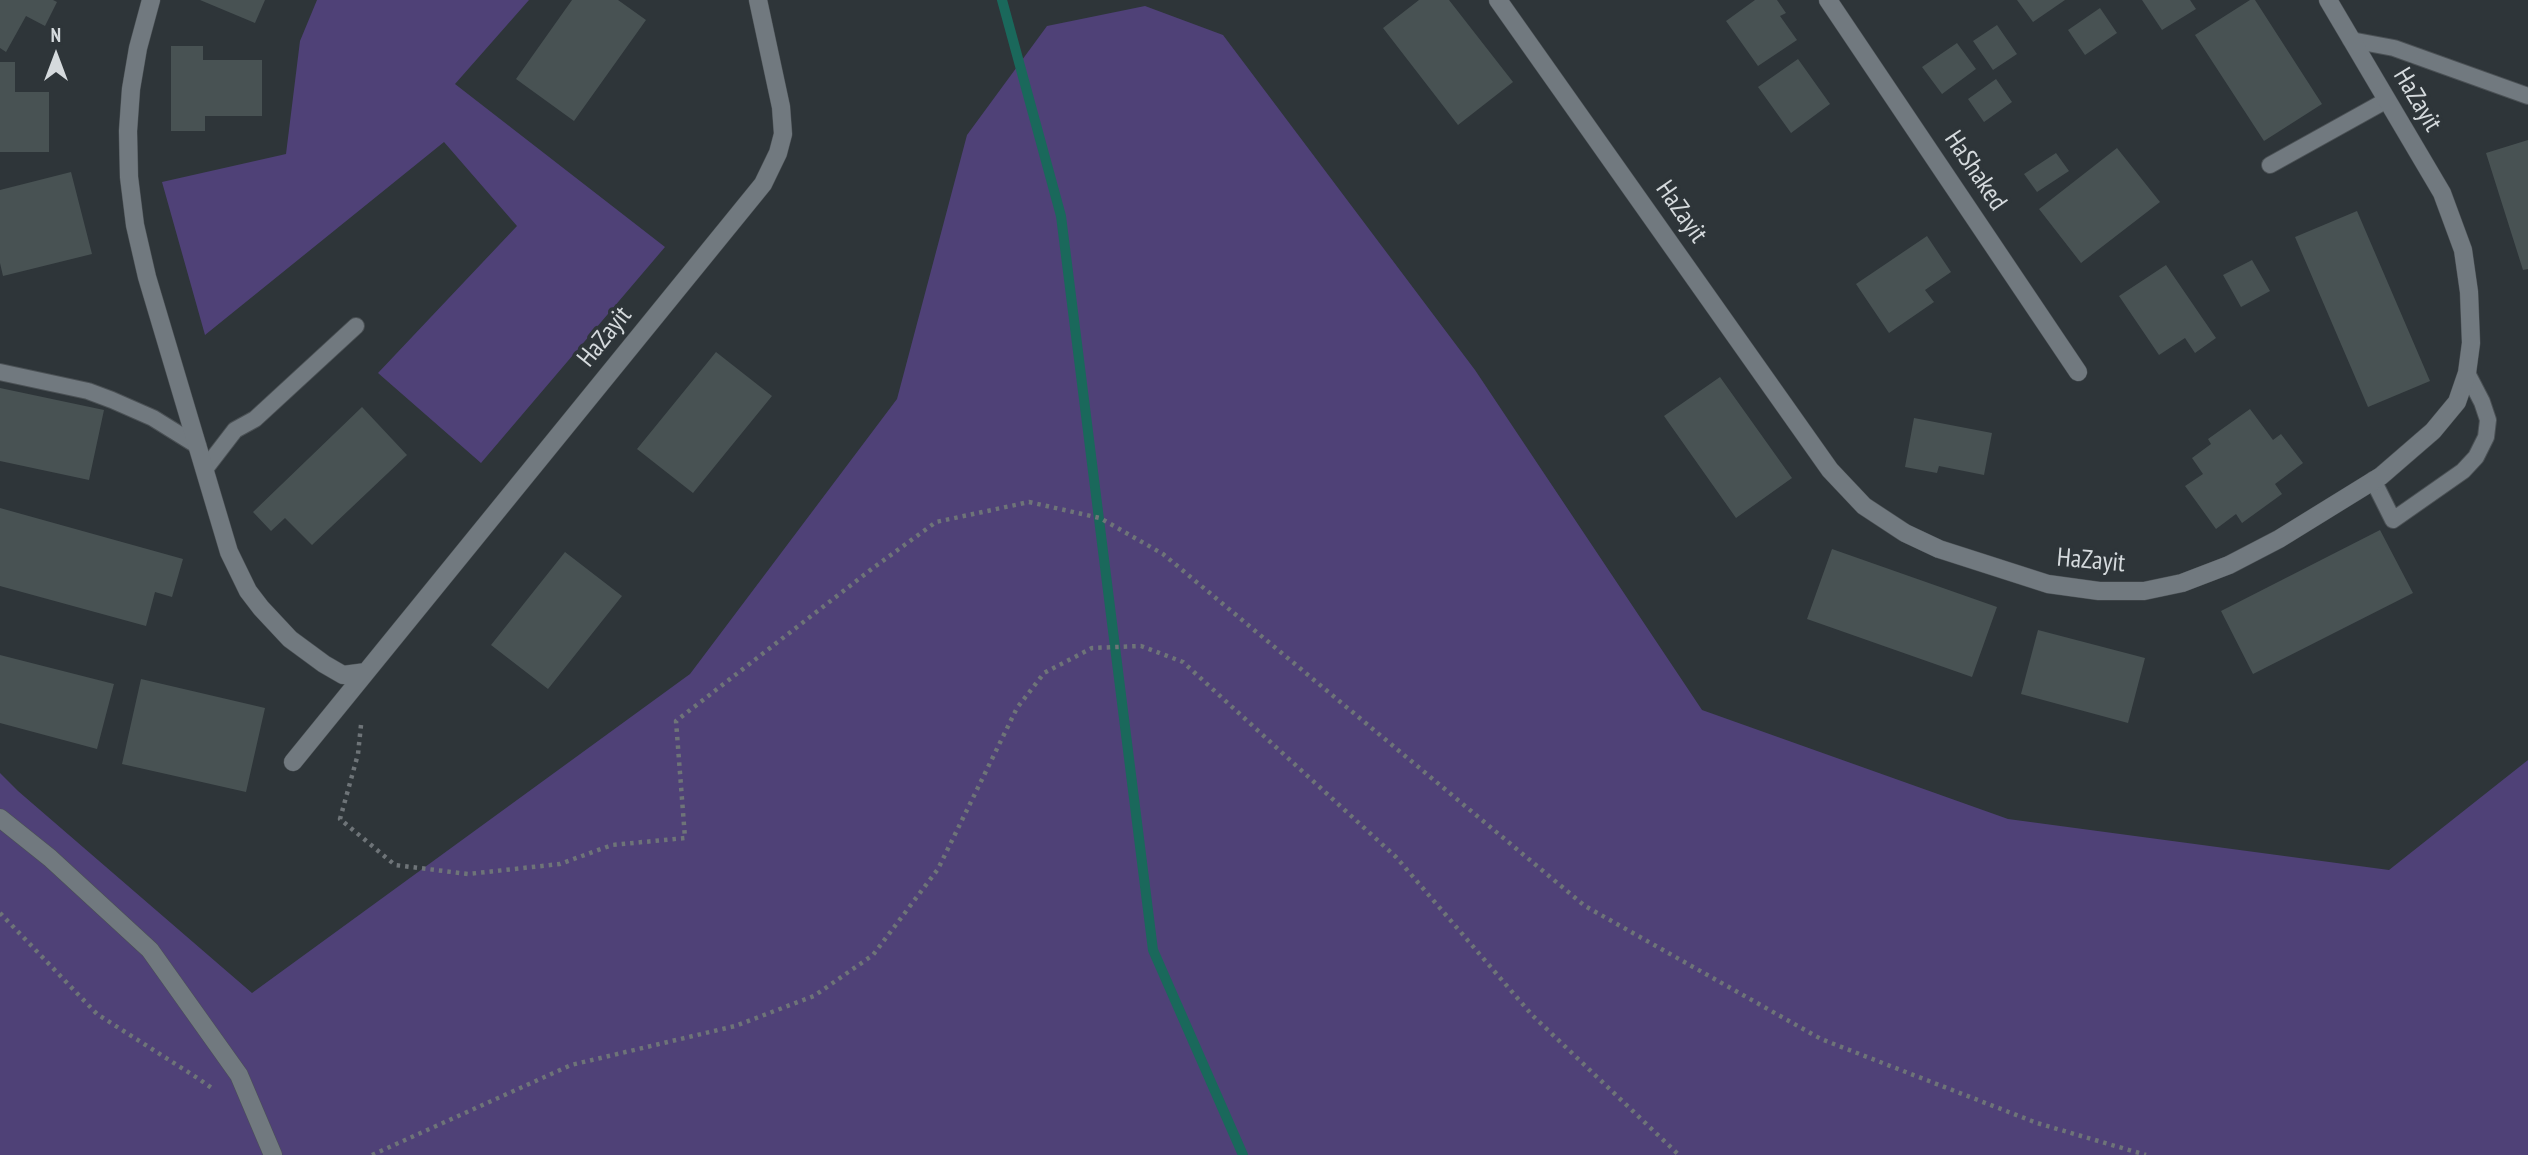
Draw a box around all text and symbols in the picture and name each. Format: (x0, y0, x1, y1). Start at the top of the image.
north arrow (21, 21, 91, 91)
text: N (51, 23, 61, 47)
street label: HaZayit (2386, 63, 2448, 137)
street label: HaShaked (1937, 125, 2013, 217)
street label: HaZayit (1649, 175, 1713, 249)
street label: HaZayit (571, 301, 639, 373)
street label: HaZayit (2056, 542, 2126, 580)

